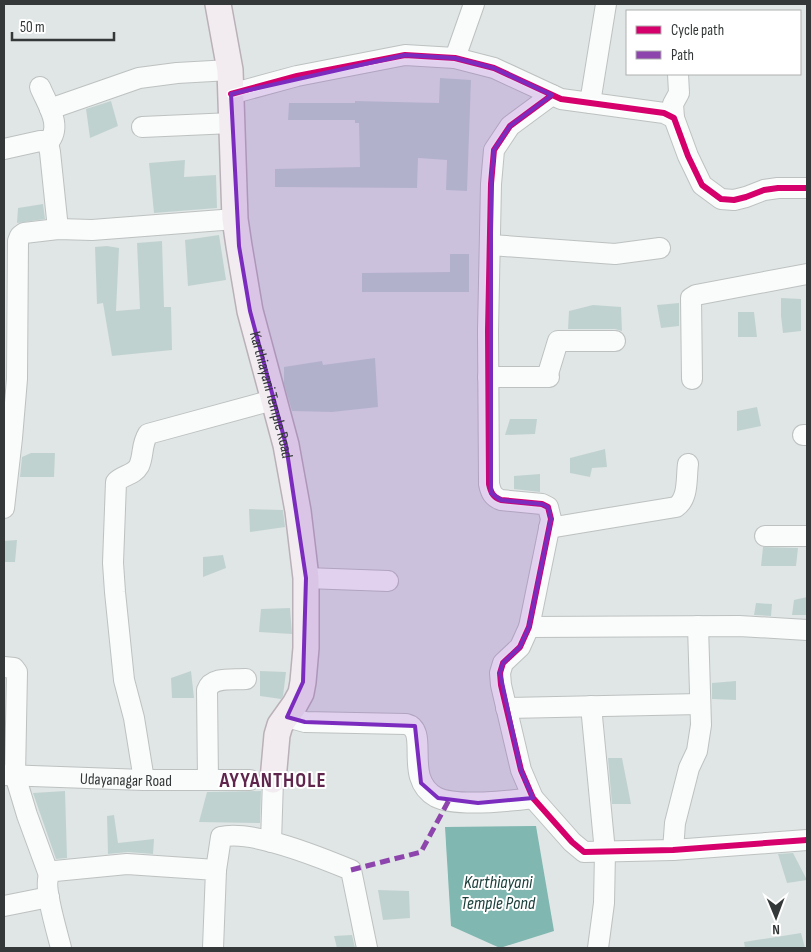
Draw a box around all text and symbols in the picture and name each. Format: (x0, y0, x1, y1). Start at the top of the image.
scale bar (12, 10, 115, 42)
legend (626, 10, 801, 75)
text: 50 m (20, 18, 45, 37)
text: Cycle path (671, 21, 724, 40)
text: Path (671, 46, 694, 65)
street label: Karthiayani Temple Road (245, 329, 296, 460)
district label: AYYANTHOLE (218, 768, 327, 793)
street label: Udayanagar Road (80, 770, 172, 791)
water label: Karthiayani Temple Pond (461, 872, 536, 914)
north arrow (751, 892, 801, 942)
text: N (772, 921, 780, 938)

